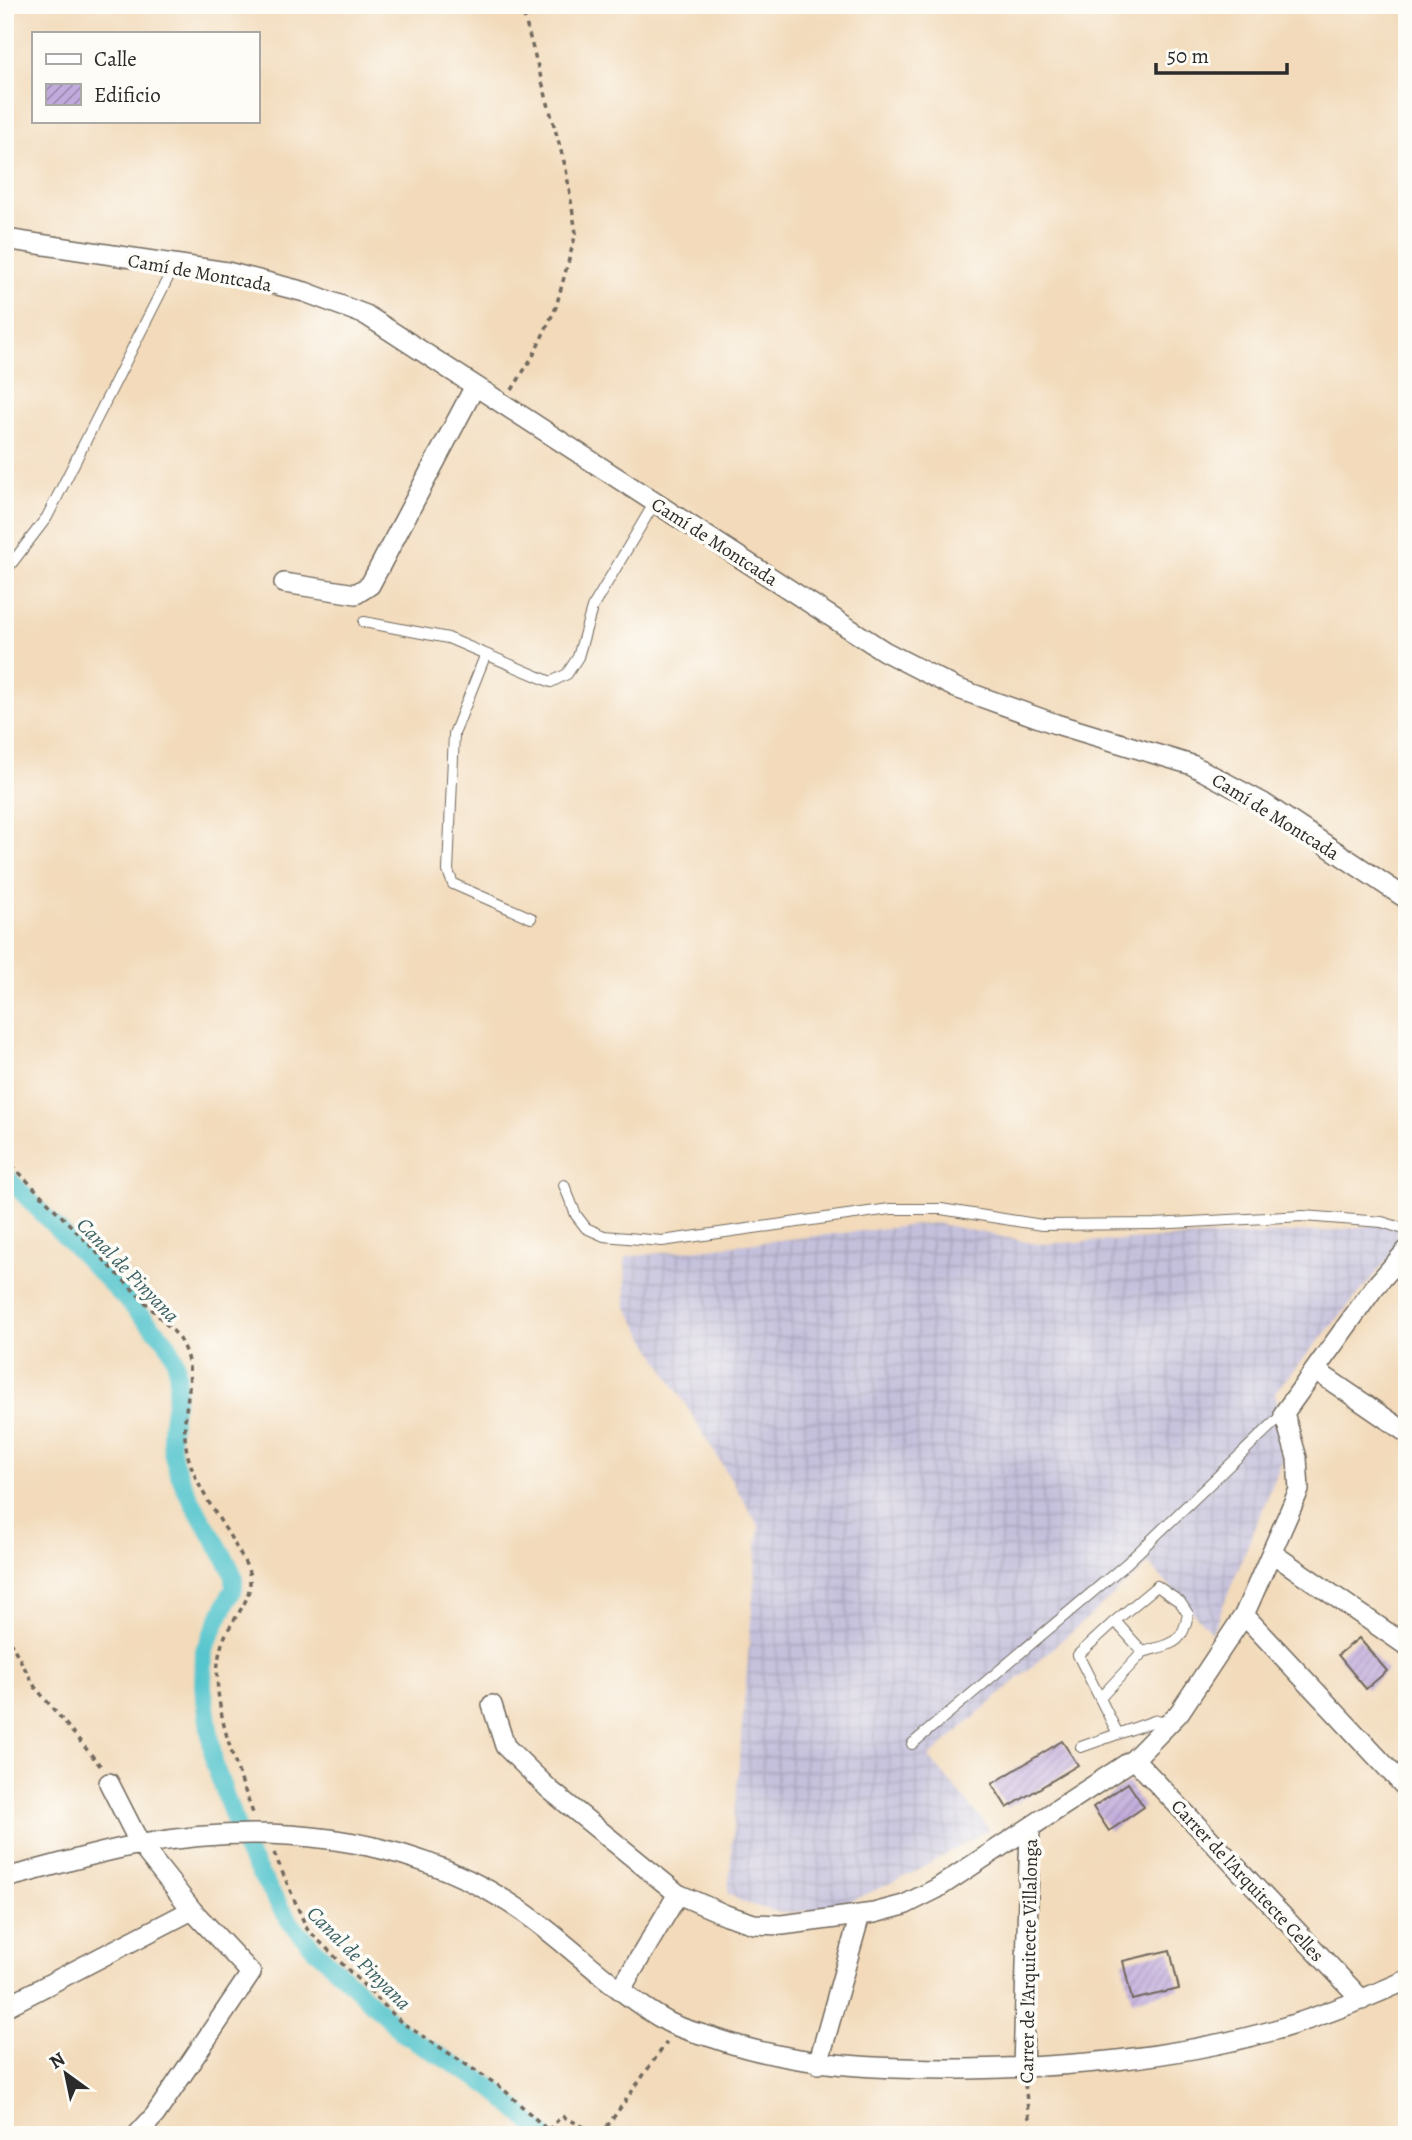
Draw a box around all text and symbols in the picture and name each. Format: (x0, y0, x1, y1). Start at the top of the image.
legend (32, 32, 259, 122)
scale bar (1156, 32, 1288, 76)
text: 50 m (1167, 42, 1209, 70)
text: Calle (94, 45, 137, 73)
text: Edificio (94, 81, 161, 109)
street label: Camí de Montcada (126, 248, 274, 298)
street label: Camí de Montcada (646, 491, 783, 593)
street label: Camí de Montcada (1207, 767, 1344, 867)
water label: Canal de Pinyana (70, 1211, 186, 1329)
street label: Carrer de l'Arquitecte Celles (1165, 1794, 1330, 1968)
street label: Carrer de l'Arquitecte Villalonga (1014, 1838, 1044, 2084)
water label: Canal de Pinyana (301, 1900, 417, 2016)
north arrow (32, 2038, 102, 2108)
text: N (44, 2046, 70, 2075)

